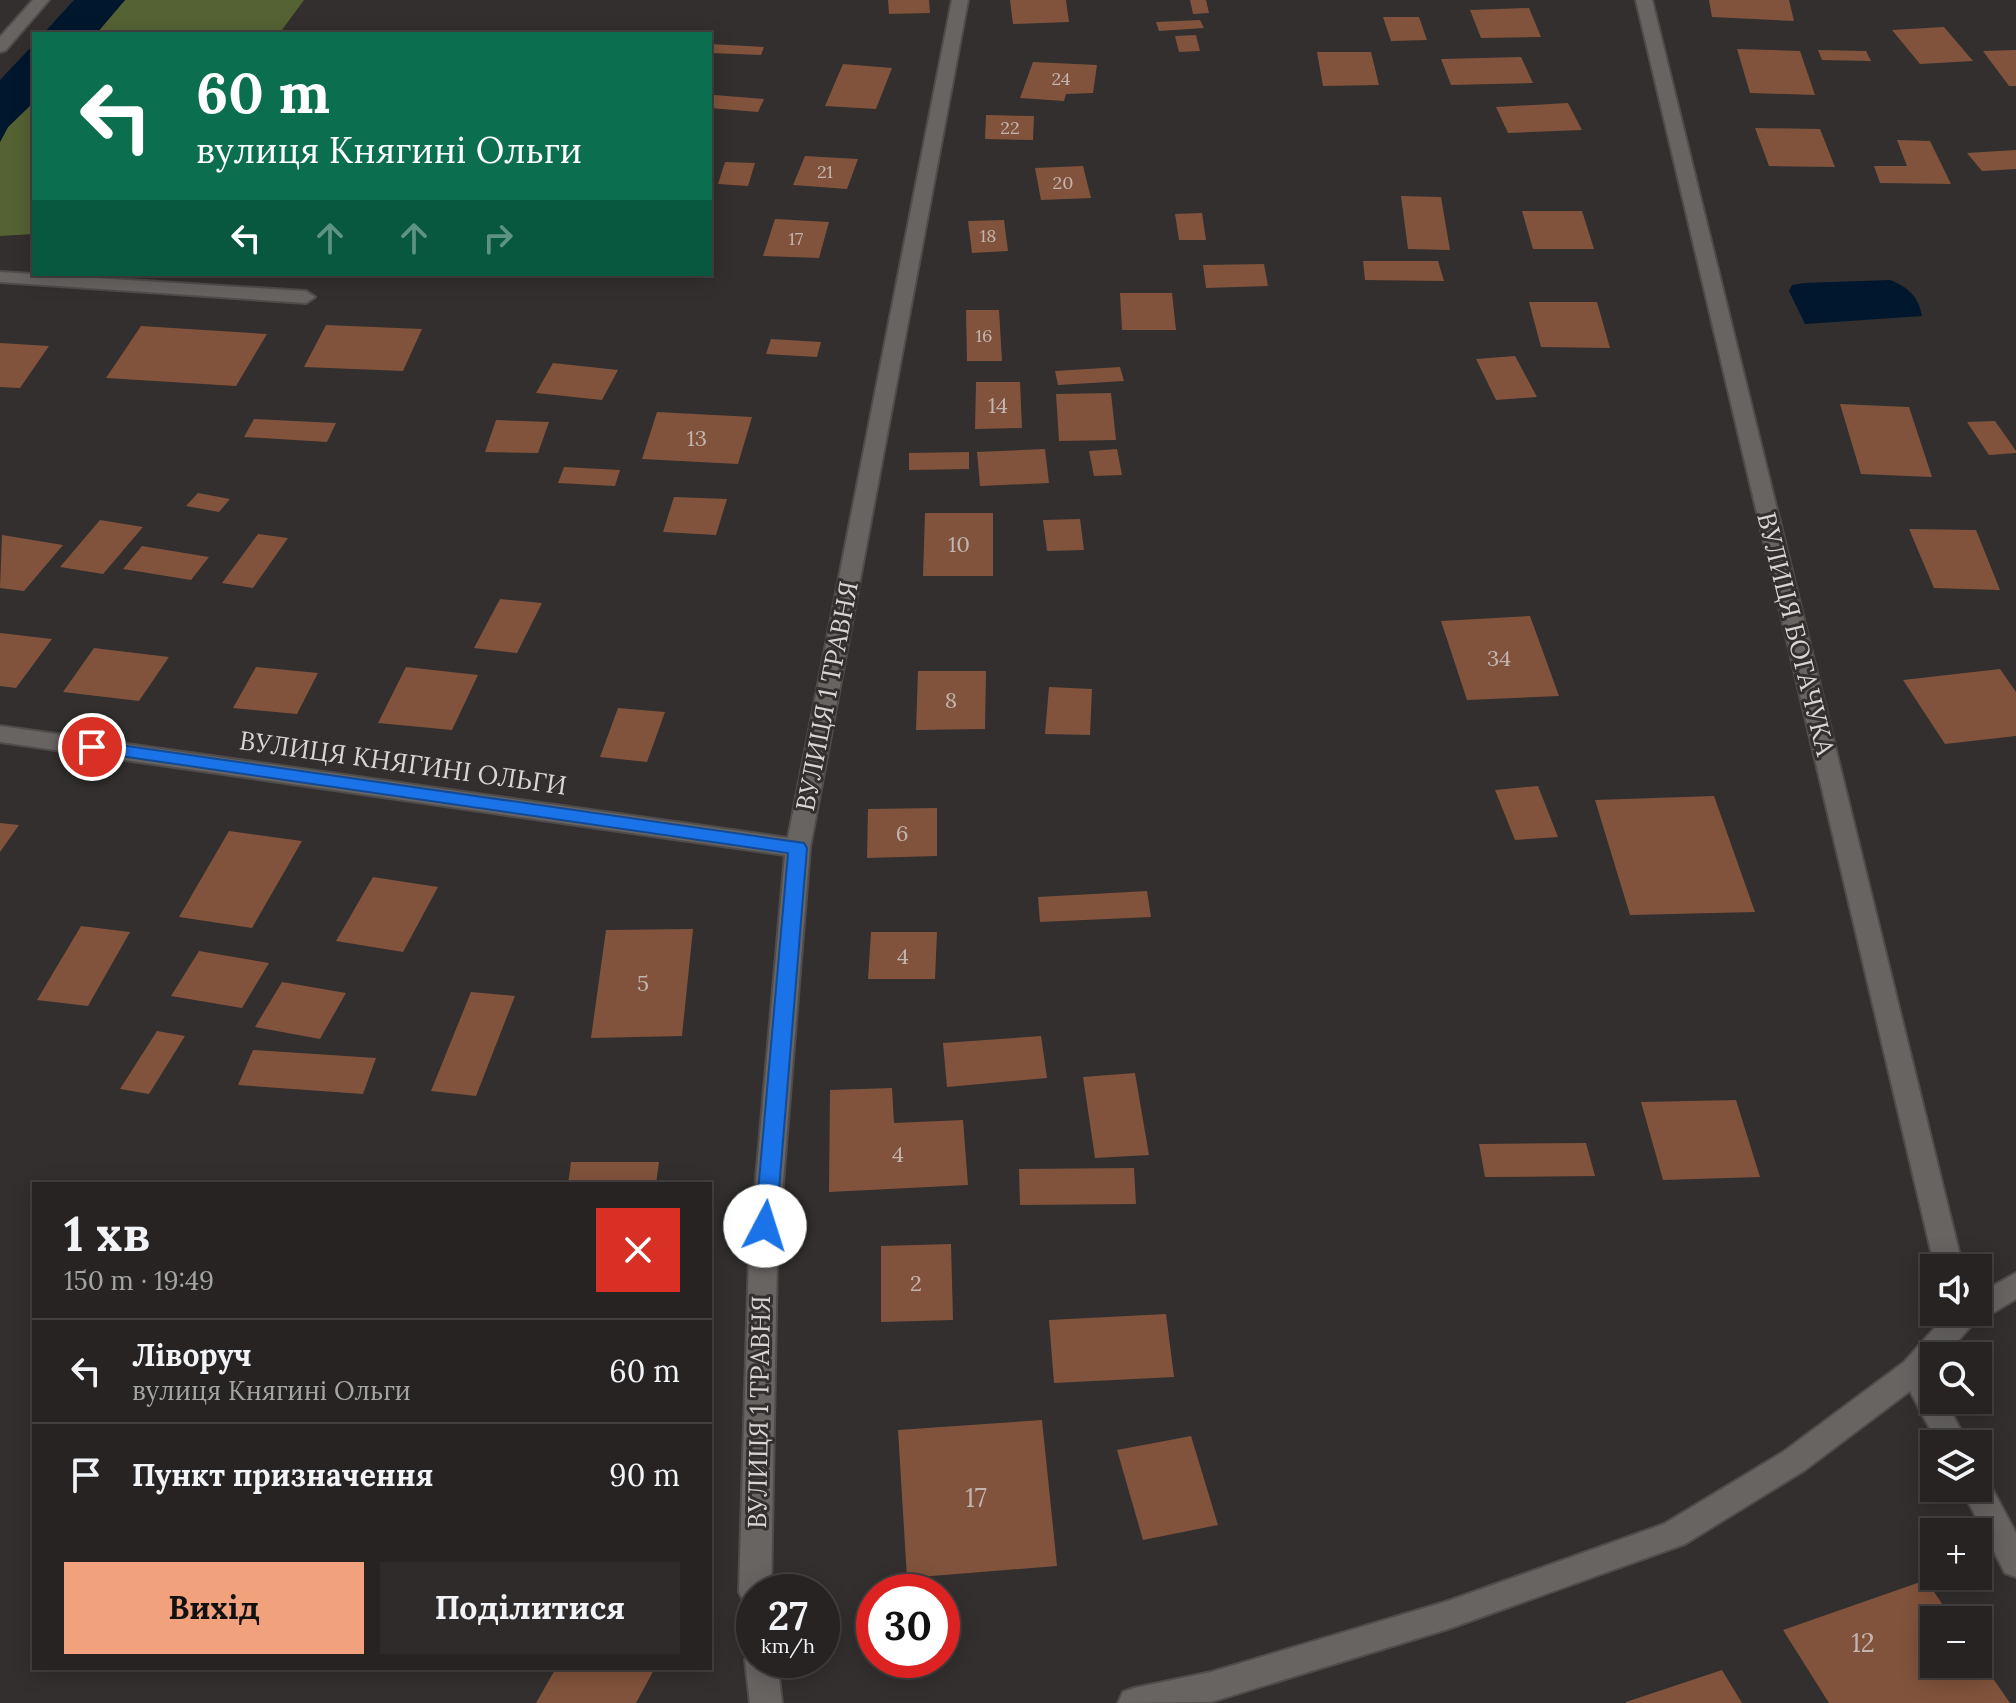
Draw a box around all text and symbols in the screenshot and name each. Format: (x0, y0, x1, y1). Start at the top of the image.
text: 60 m (196, 57, 330, 128)
icon: left (64, 64, 168, 168)
house number: 24 (1051, 67, 1071, 90)
house number: 22 (1000, 116, 1020, 139)
text: вулиця Княгині Ольги (196, 127, 582, 173)
house number: 21 (817, 160, 833, 183)
house number: 20 (1053, 171, 1073, 194)
icon: left (224, 216, 268, 260)
icon: ahead (308, 216, 352, 260)
icon: ahead (392, 216, 436, 260)
icon: right (476, 216, 520, 260)
house number: 18 (980, 224, 996, 247)
house number: 17 (789, 227, 803, 250)
house number: 16 (976, 324, 992, 347)
house number: 14 (988, 391, 1008, 419)
house number: 13 (687, 424, 707, 452)
street label: ВУЛИЦЯ БОГАЧУКА (1750, 509, 1843, 760)
house number: 10 (948, 530, 970, 558)
street label: ВУЛИЦЯ 1 ТРАВНЯ (788, 578, 865, 814)
house number: 34 (1487, 644, 1511, 672)
house number: 8 (945, 686, 957, 714)
pin (58, 713, 126, 781)
street label: ВУЛИЦЯ КНЯГИНІ ОЛЬГИ (237, 723, 569, 802)
icon: arrive (70, 725, 114, 769)
house number: 6 (896, 819, 908, 847)
house number: 4 (897, 942, 909, 970)
house number: 5 (637, 969, 649, 997)
house number: 4 (892, 1140, 904, 1168)
position arrow (723, 1184, 807, 1268)
text: 1 хв (64, 1203, 150, 1264)
button: close (596, 1208, 680, 1292)
map controls (1920, 1254, 1992, 1678)
button: sound (1920, 1254, 1992, 1326)
text: 150 m · 19:49 (64, 1264, 214, 1297)
house number: 2 (910, 1269, 922, 1297)
street label: ВУЛИЦЯ 1 ТРАВНЯ (740, 1295, 777, 1529)
text: Ліворуч (132, 1336, 252, 1374)
button: search (1920, 1342, 1992, 1414)
icon: left (64, 1349, 108, 1393)
text: 60 m (609, 1352, 680, 1390)
text: вулиця Княгині Ольги (132, 1374, 411, 1407)
button: layers (1920, 1430, 1992, 1502)
icon: arrive (64, 1453, 108, 1497)
text: Пункт призначення (132, 1456, 434, 1494)
text: 90 m (609, 1456, 680, 1494)
house number: 17 (965, 1481, 987, 1514)
button: + (1920, 1518, 1992, 1590)
button: Вихід (64, 1562, 364, 1654)
button: Поділитися (380, 1562, 680, 1654)
speed limit sign: 30 (856, 1574, 960, 1678)
text: 27 (768, 1590, 808, 1641)
button: − (1920, 1606, 1992, 1678)
house number: 12 (1851, 1626, 1875, 1659)
text: km/h (761, 1633, 815, 1658)

